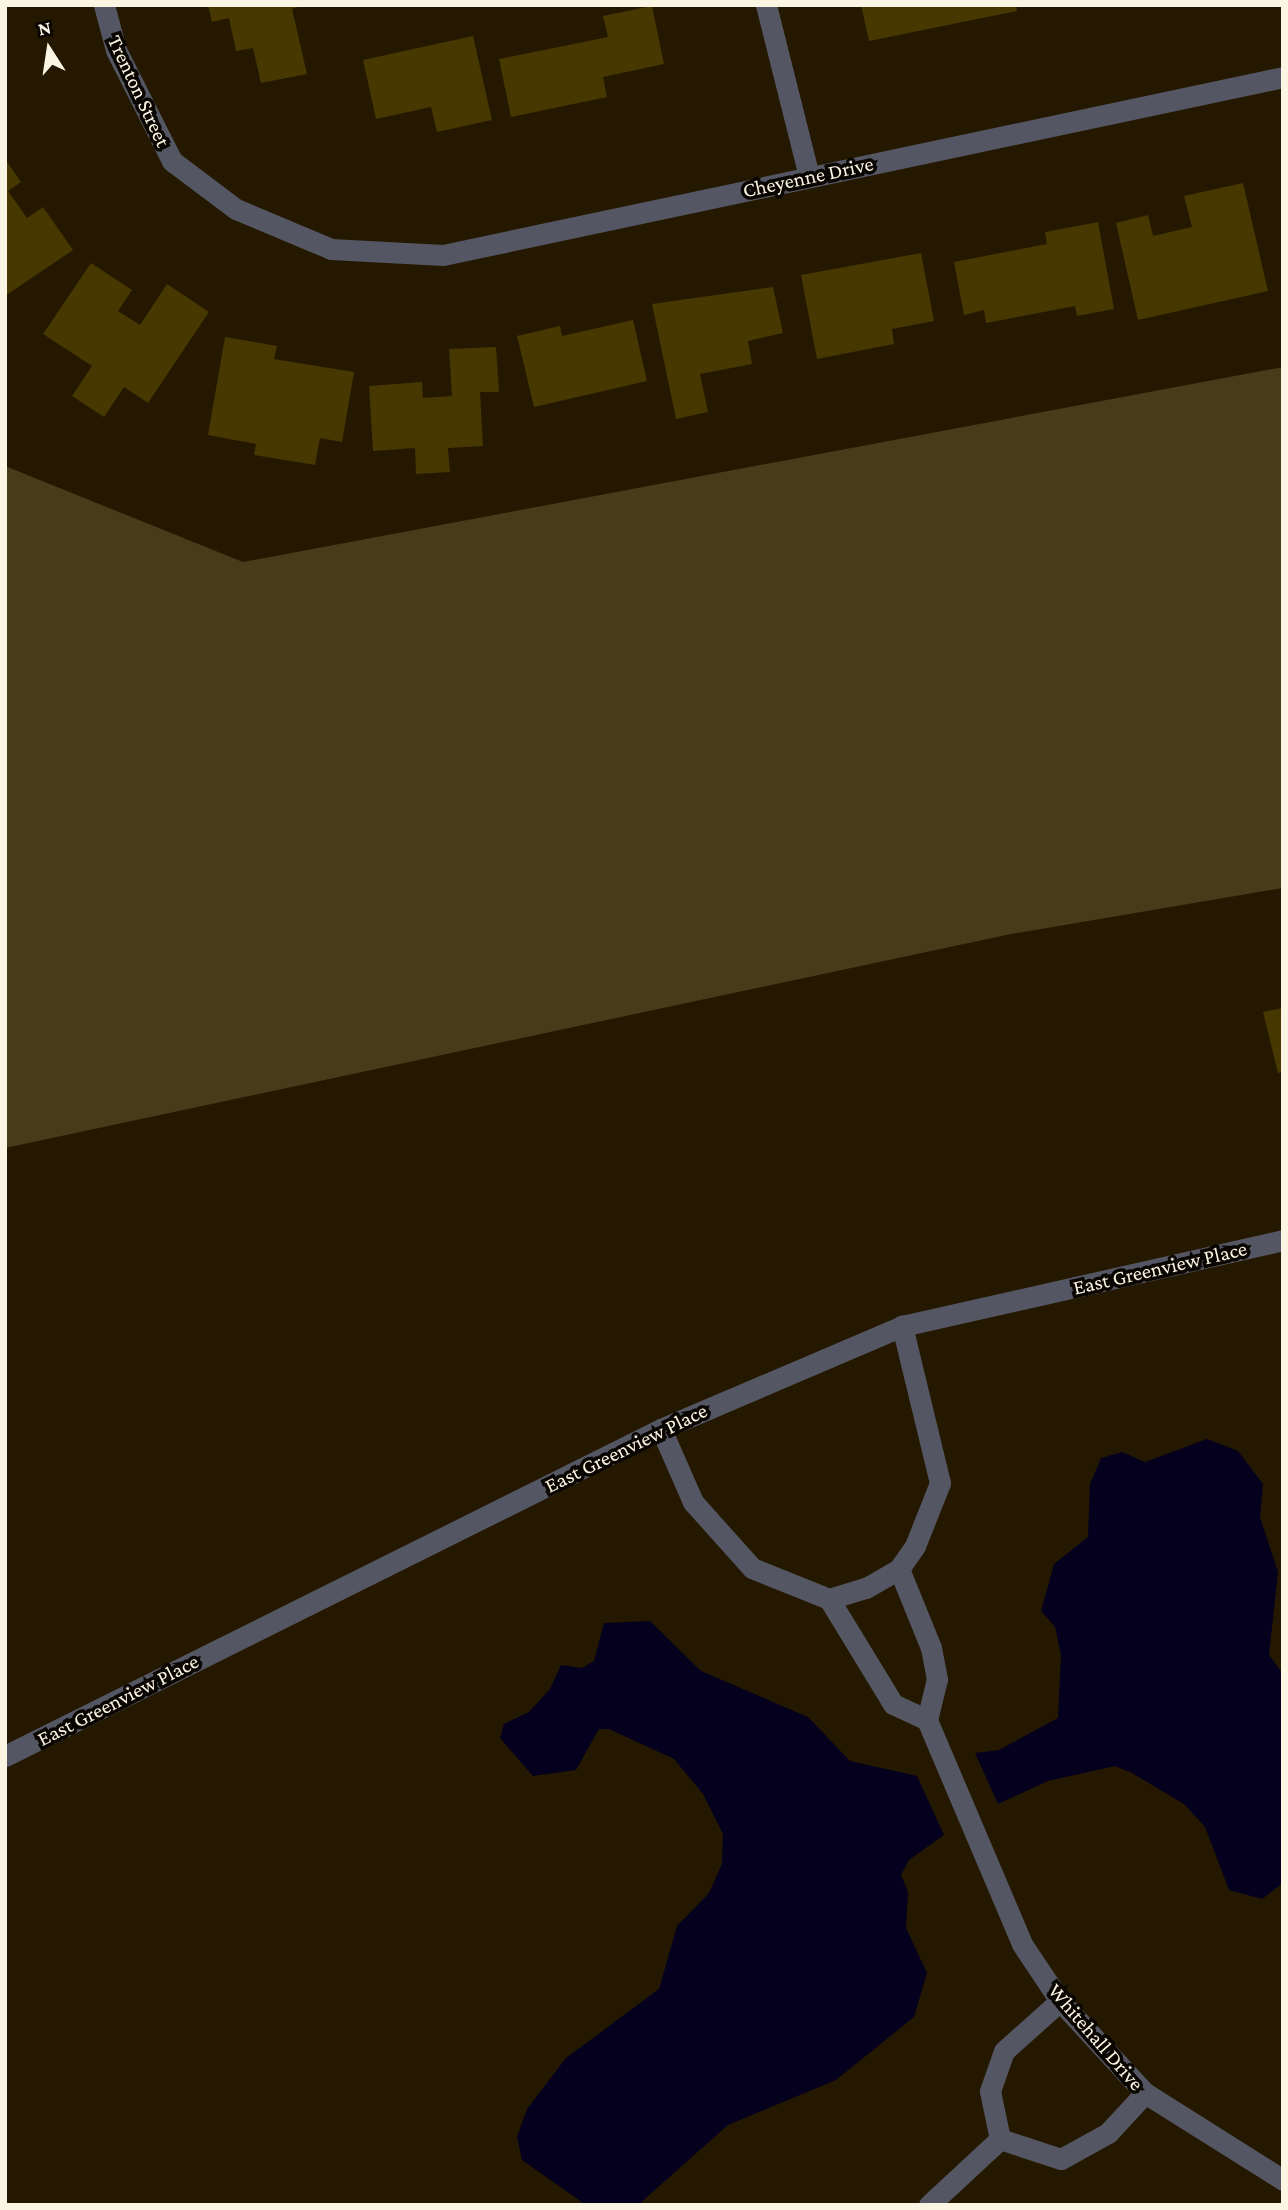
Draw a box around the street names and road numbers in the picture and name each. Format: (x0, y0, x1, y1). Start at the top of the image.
street label: Trenton Street (102, 31, 176, 151)
street label: Cheyenne Drive (740, 151, 876, 203)
street label: East Greenview Place (1071, 1236, 1249, 1300)
street label: East Greenview Place (541, 1398, 711, 1498)
street label: East Greenview Place (33, 1648, 203, 1752)
street label: Whitehall Drive (1043, 1978, 1149, 2096)

